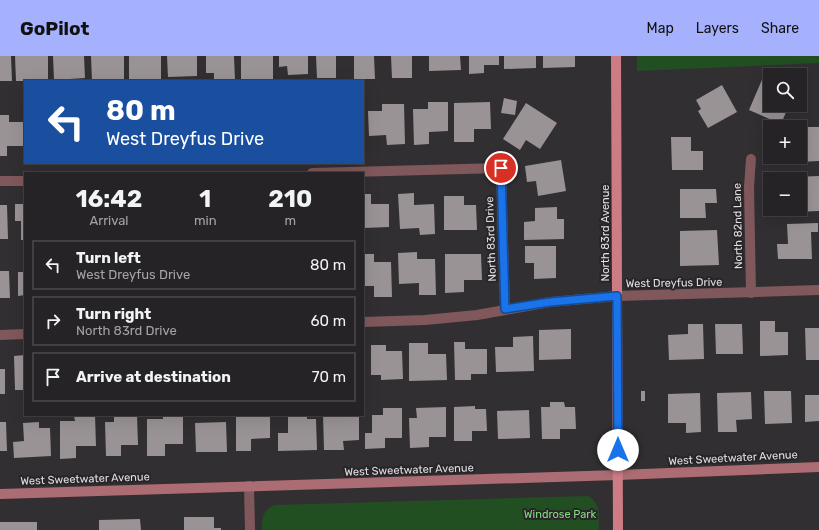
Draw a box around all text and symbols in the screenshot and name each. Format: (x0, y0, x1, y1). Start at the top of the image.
text: GoPilot (20, 17, 89, 40)
text: Map (647, 20, 674, 37)
text: Layers (696, 20, 739, 37)
text: Share (761, 20, 799, 37)
map controls (763, 68, 807, 216)
button: search (763, 68, 807, 112)
text: 80 m (106, 94, 176, 127)
icon: left (40, 96, 92, 148)
button: + (763, 120, 807, 164)
text: West Dreyfus Drive (106, 128, 264, 150)
pin (484, 151, 518, 185)
icon: arrive (490, 157, 512, 179)
button: − (763, 172, 807, 216)
street label: North 82nd Lane (731, 183, 745, 269)
text: 16:42 (76, 185, 142, 213)
text: 1 (199, 185, 211, 213)
text: 210 (268, 185, 312, 213)
street label: North 83rd Avenue (599, 185, 612, 281)
street label: North 83rd Drive (483, 196, 499, 282)
text: Arrival (90, 213, 129, 228)
text: min (194, 213, 217, 228)
text: m (285, 213, 296, 228)
text: Turn left (76, 249, 141, 267)
icon: left (42, 254, 64, 276)
text: 80 m (310, 256, 346, 274)
text: West Dreyfus Drive (76, 267, 190, 282)
street label: West Dreyfus Drive (626, 276, 722, 290)
text: Turn right (76, 305, 151, 323)
icon: right (42, 310, 64, 332)
text: 60 m (310, 312, 346, 330)
text: North 83rd Drive (76, 323, 177, 338)
icon: arrive (42, 366, 64, 388)
text: Arrive at destination (76, 368, 231, 386)
text: 70 m (312, 368, 346, 386)
position arrow (597, 429, 639, 471)
street label: West Sweetwater Avenue (668, 448, 798, 468)
street label: West Sweetwater Avenue (344, 461, 474, 479)
street label: West Sweetwater Avenue (20, 470, 150, 488)
park label: Windrose Park (524, 508, 597, 521)

